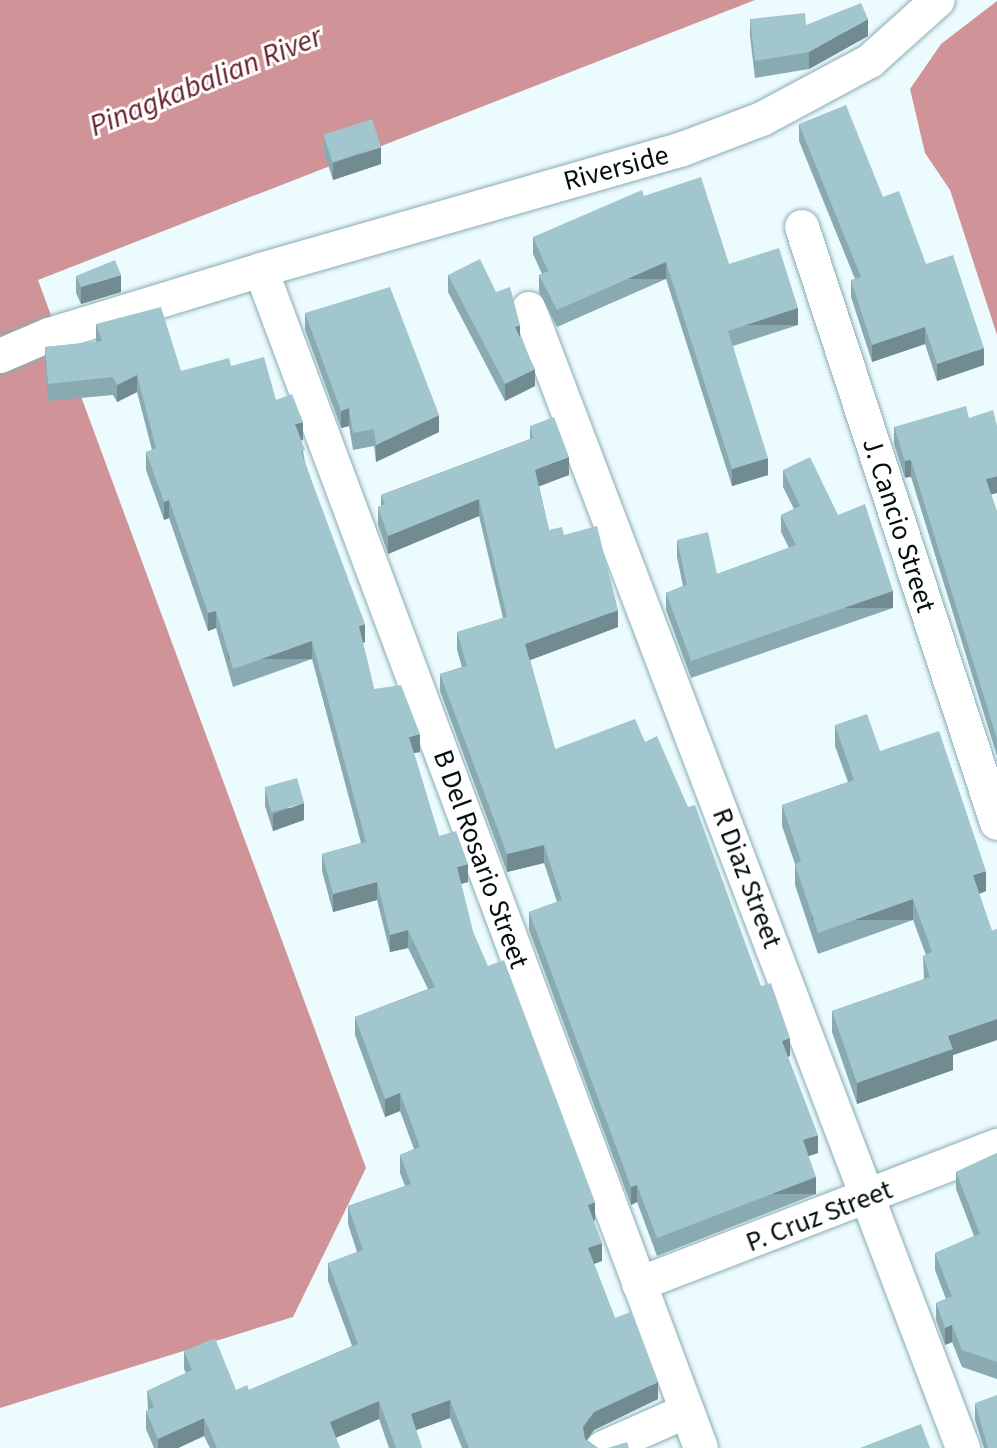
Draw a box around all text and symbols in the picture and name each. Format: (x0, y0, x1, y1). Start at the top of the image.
water label: Pinagkabalian River (85, 19, 327, 145)
street label: Riverside (560, 138, 672, 198)
street label: J. Cancio Street (855, 434, 943, 616)
street label: B Del Rosario Street (426, 745, 536, 973)
street label: R Diaz Street (705, 803, 789, 953)
street label: P. Cruz Street (741, 1173, 897, 1259)

